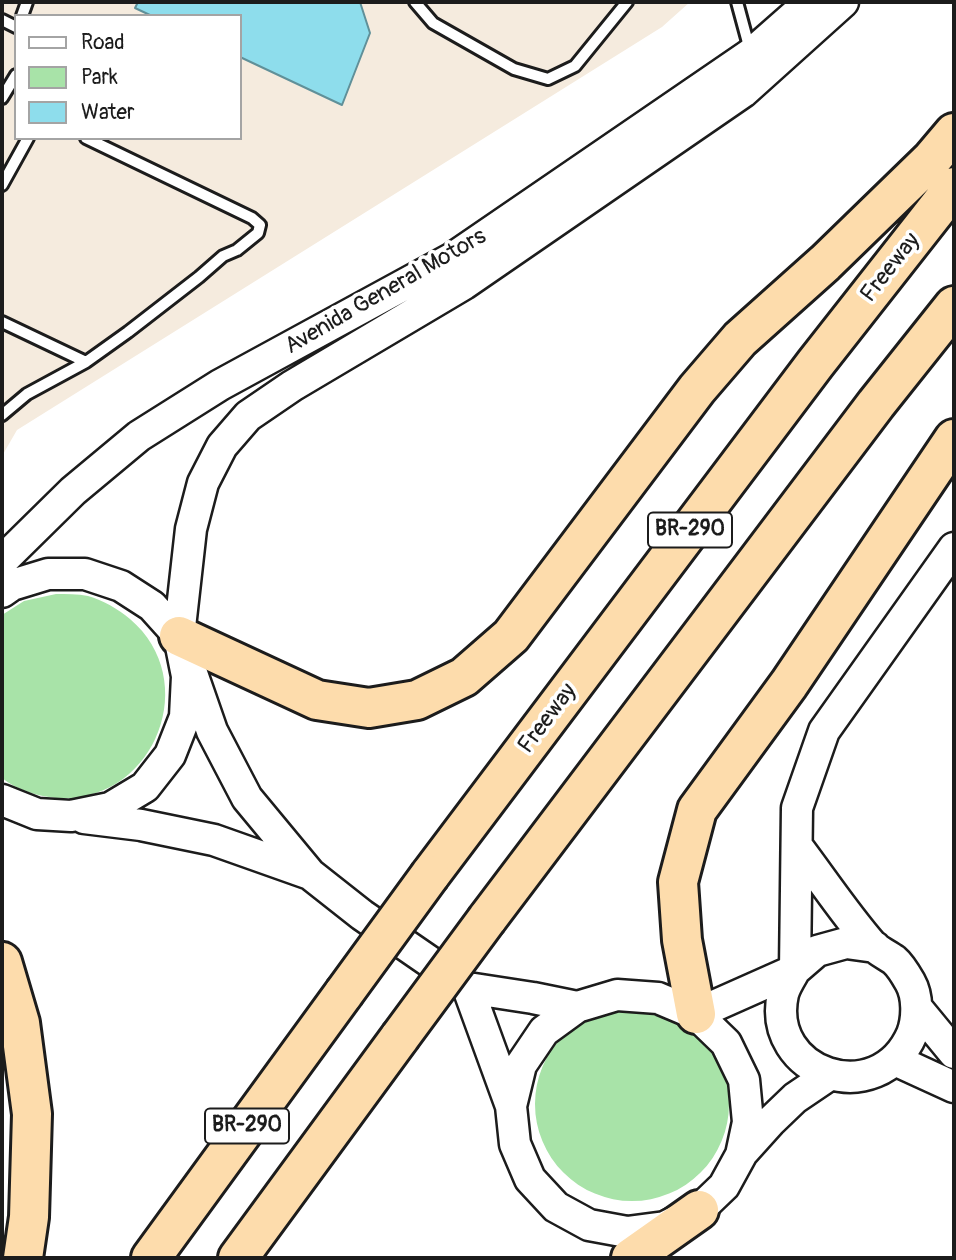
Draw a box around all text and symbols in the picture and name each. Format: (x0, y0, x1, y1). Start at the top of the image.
legend (14, 14, 242, 140)
text: Road (81, 29, 125, 56)
text: Park (81, 64, 118, 91)
text: Water (81, 99, 134, 126)
street label: Avenida General Motors (280, 223, 492, 361)
street label: Freeway (855, 228, 927, 308)
road number: BR-290 (648, 512, 732, 548)
street label: Freeway (513, 679, 583, 759)
road number: BR-290 (205, 1108, 289, 1144)

